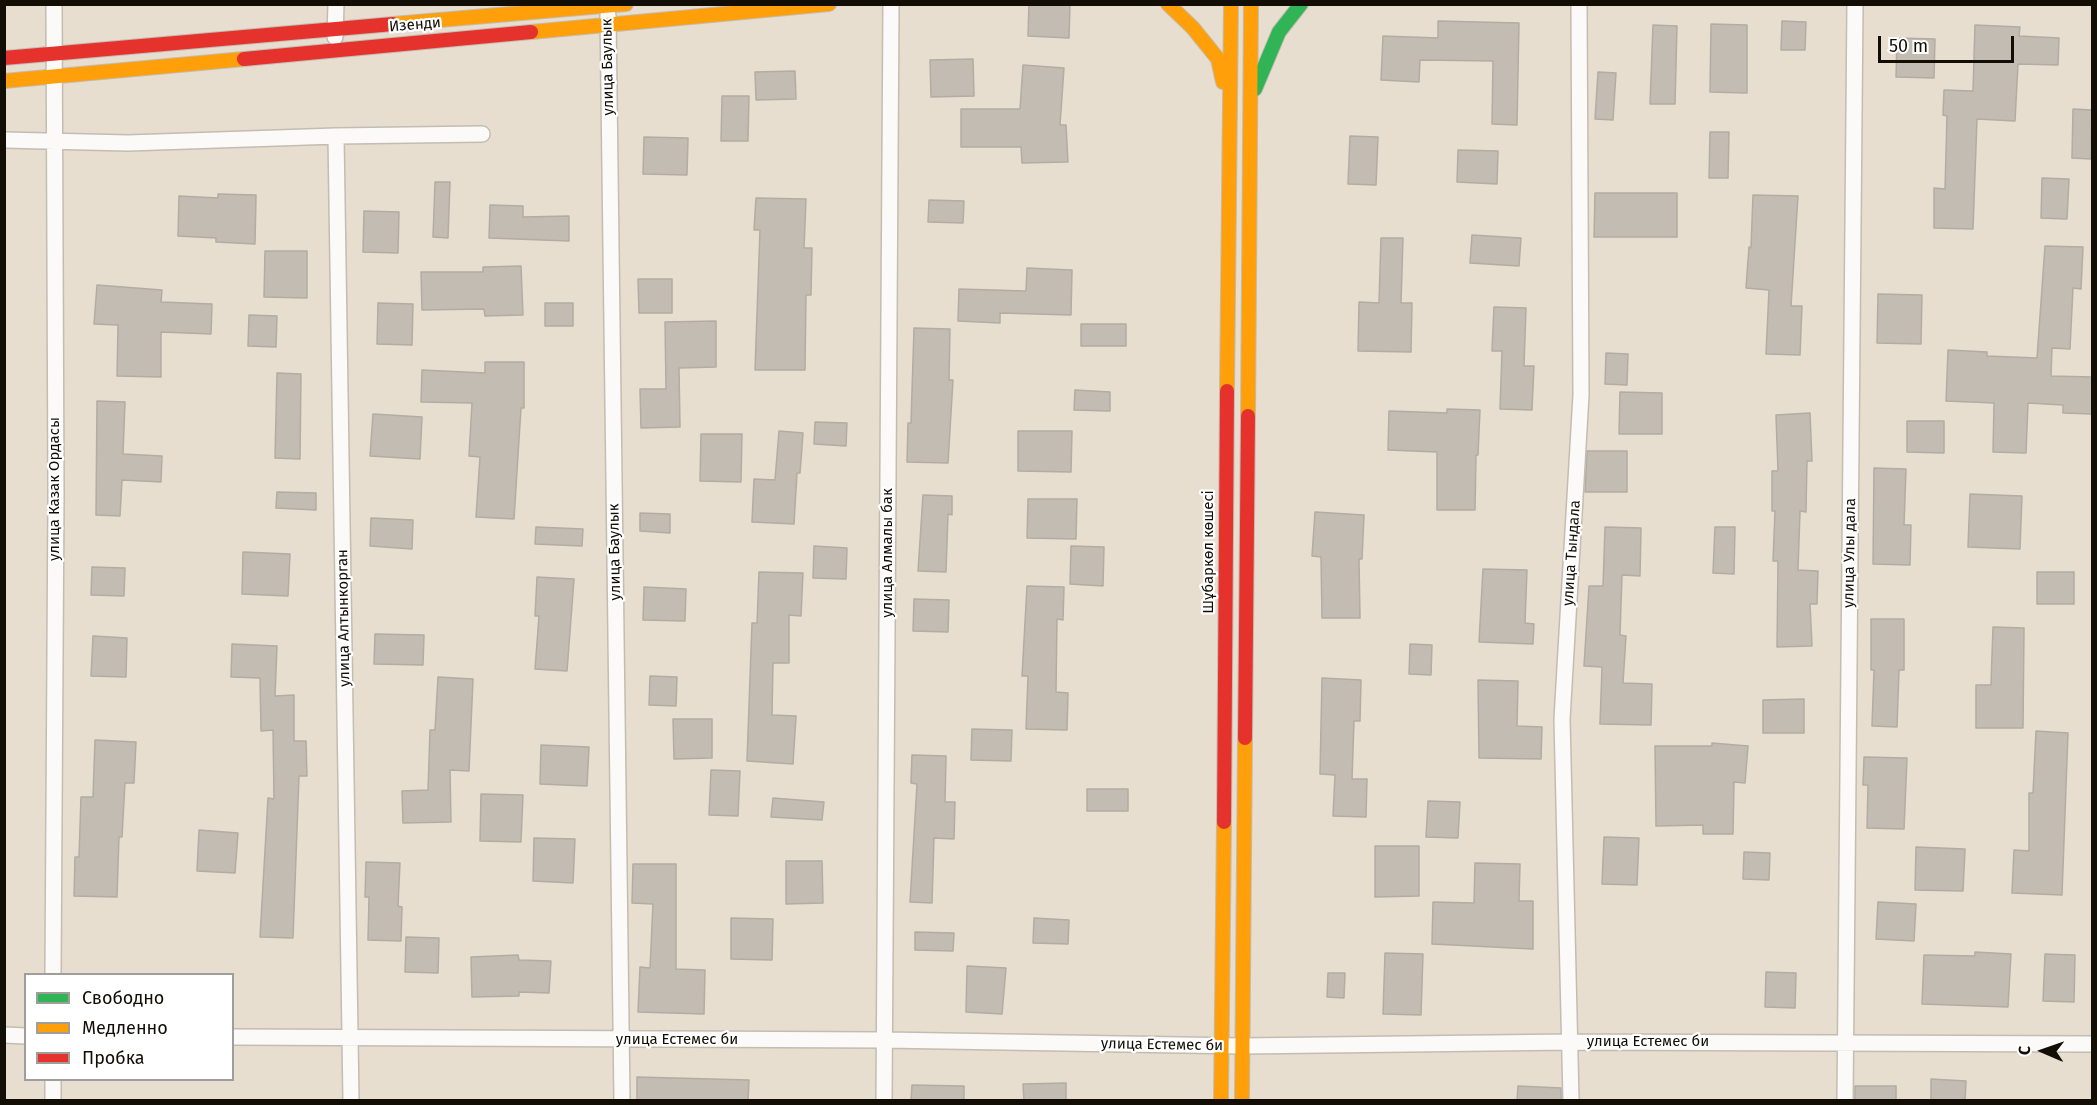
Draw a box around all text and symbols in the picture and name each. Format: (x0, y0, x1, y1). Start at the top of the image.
street label: Изенди (388, 14, 442, 36)
street label: улица Баулык (598, 18, 618, 116)
scale bar (1881, 24, 2018, 62)
text: 50 m (1889, 35, 1928, 57)
street label: улица Казак Ордасы (46, 417, 64, 561)
street label: улица Алмалы бак (879, 488, 897, 618)
street label: Шұбаркөл көшесі (1200, 490, 1218, 614)
street label: улица Улы дала (1840, 498, 1860, 608)
street label: улица Тындала (1559, 499, 1585, 607)
street label: улица Баулык (605, 503, 625, 601)
street label: улица Алтынкорган (334, 549, 354, 687)
legend (24, 973, 234, 1081)
text: Свободно (82, 987, 164, 1009)
text: Медленно (82, 1017, 168, 1039)
north arrow (2013, 1021, 2073, 1081)
street label: улица Естемес би (616, 1031, 738, 1049)
street label: улица Естемес би (1587, 1033, 1709, 1051)
street label: улица Естемес би (1101, 1035, 1223, 1055)
text: С (2015, 1045, 2034, 1055)
text: Пробка (82, 1047, 145, 1069)

